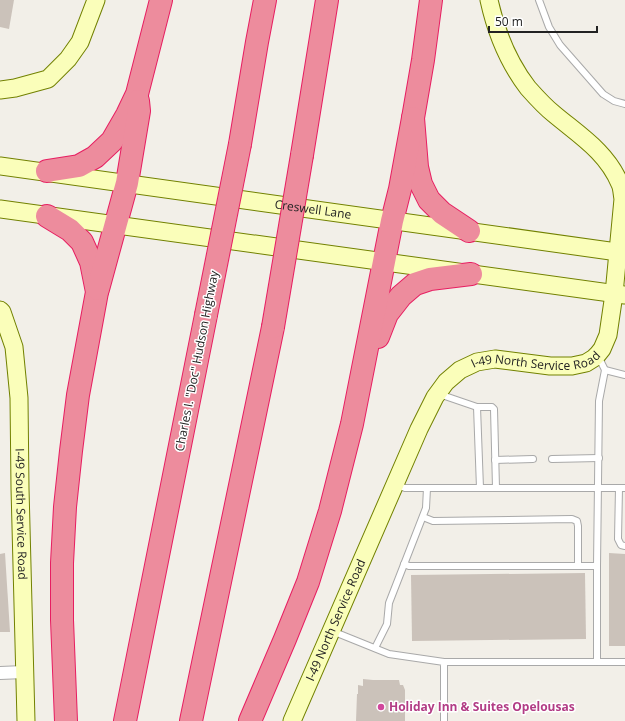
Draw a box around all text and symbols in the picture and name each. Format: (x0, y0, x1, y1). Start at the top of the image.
scale bar (489, 8, 597, 34)
text: 50 m (495, 13, 523, 30)
street label: Creswell Lane (274, 195, 353, 223)
street label: Charles I. "Doc" Hudson Highway (171, 268, 223, 453)
street label: I-49 North Service Road (468, 347, 604, 374)
street label: I-49 South Service Road (12, 448, 31, 580)
street label: I-49 North Service Road (301, 556, 369, 684)
place label: Holiday Inn & Suites Opelousas (389, 698, 575, 715)
marker: Holiday Inn & Suites Opelousas (376, 702, 386, 712)

